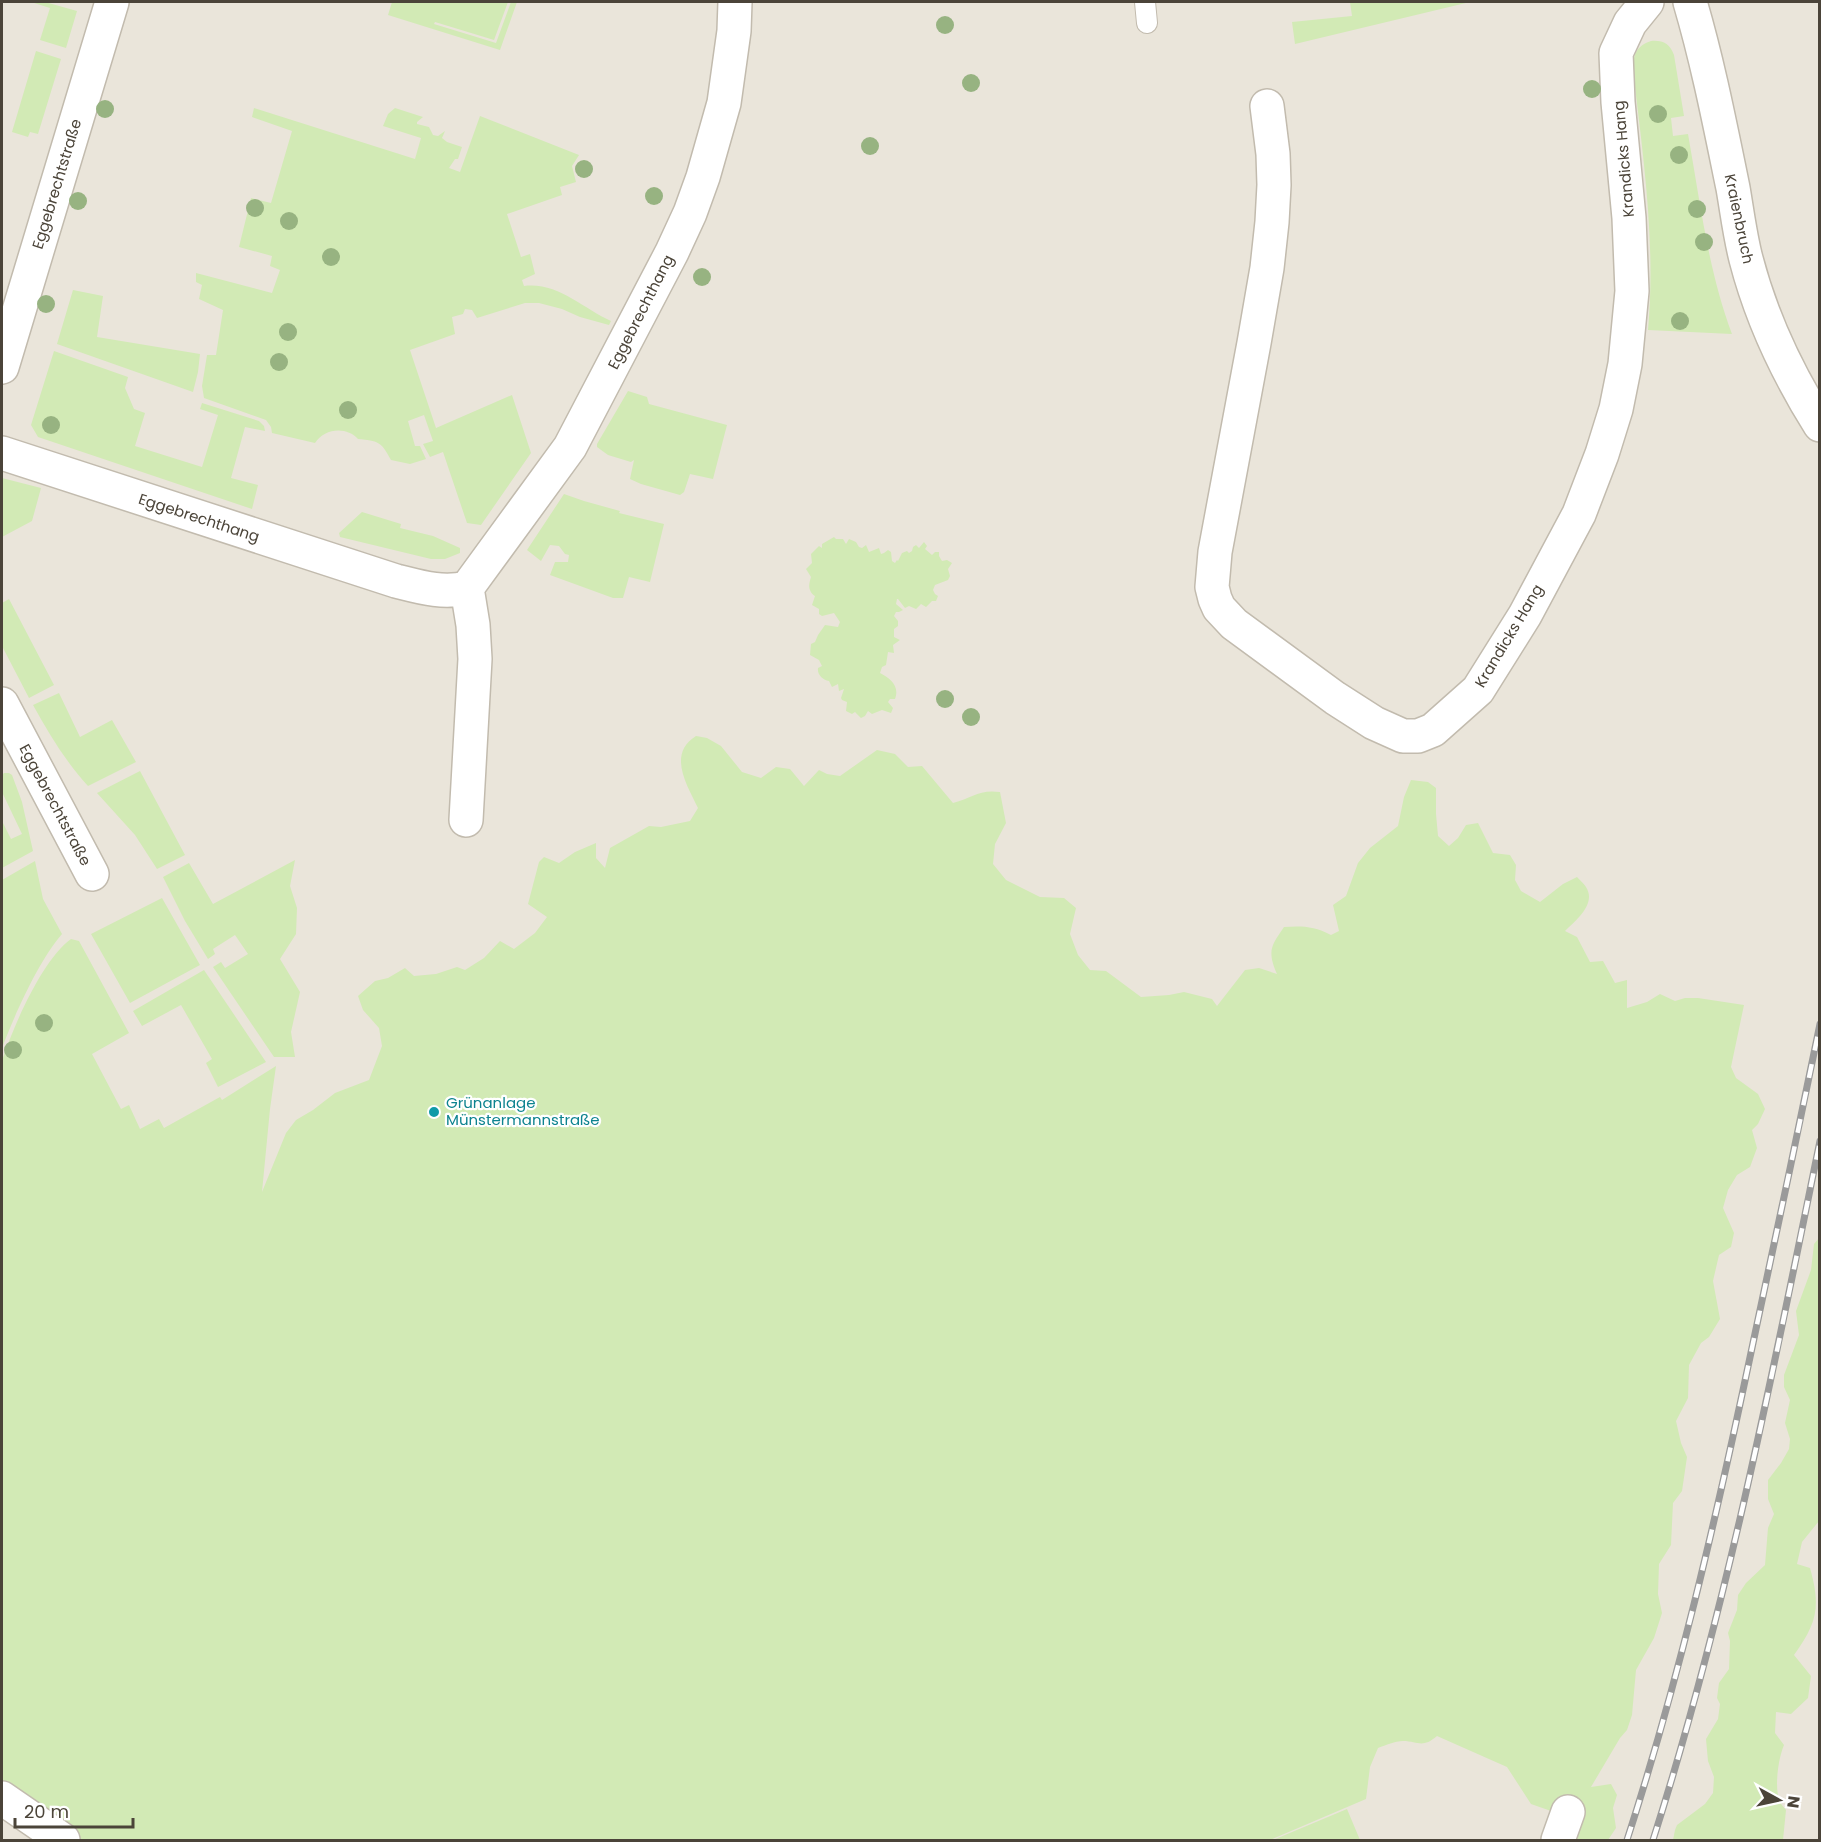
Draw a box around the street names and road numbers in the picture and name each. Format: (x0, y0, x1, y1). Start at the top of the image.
street label: Krandicks Hang (1608, 100, 1639, 218)
street label: Eggebrechtstraße (27, 116, 86, 251)
street label: Kraienbruch (1720, 172, 1759, 266)
street label: Eggebrechthang (603, 251, 679, 373)
street label: Eggebrechthang (136, 488, 262, 547)
street label: Krandicks Hang (1469, 580, 1548, 691)
street label: Eggebrechtstraße (14, 740, 96, 869)

